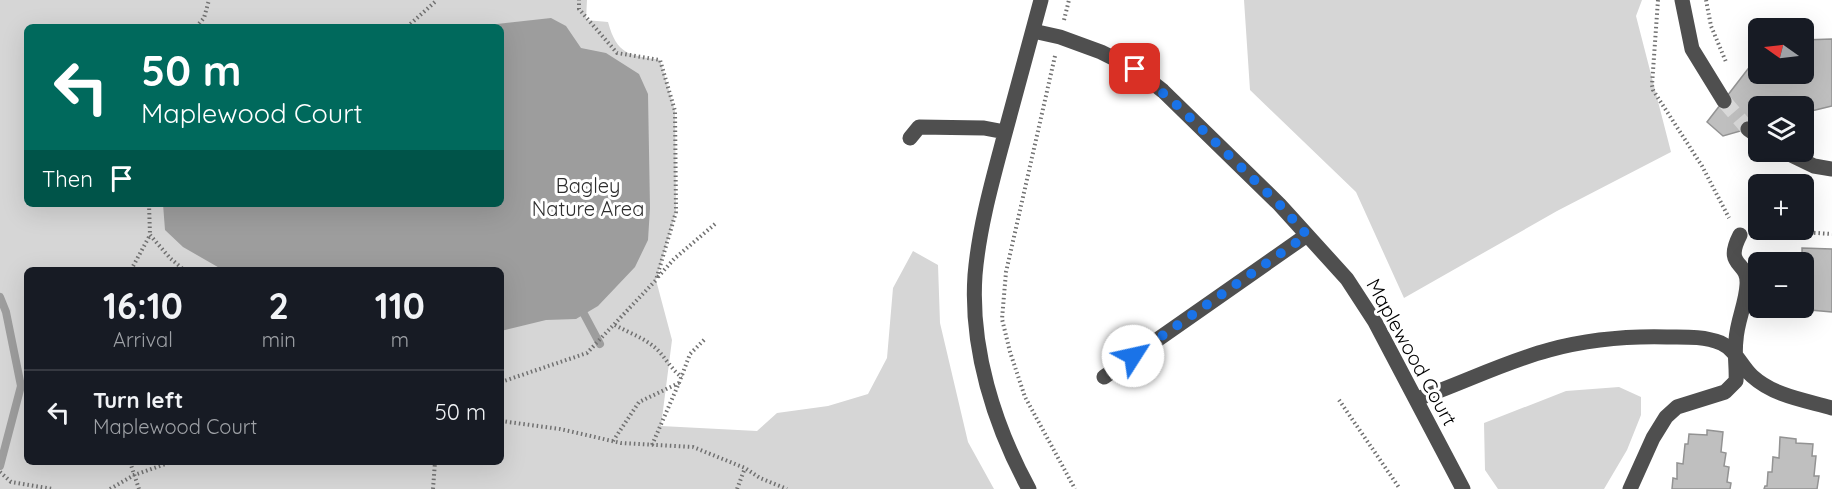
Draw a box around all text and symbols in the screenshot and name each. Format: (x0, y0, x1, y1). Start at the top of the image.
north arrow (1748, 18, 1814, 84)
map controls (1748, 18, 1814, 318)
pin (1109, 43, 1160, 94)
text: 50 m (141, 44, 241, 97)
icon: left (42, 48, 120, 126)
icon: arrive (1118, 52, 1151, 85)
text: Maplewood Court (141, 96, 363, 130)
button: layers (1748, 96, 1814, 162)
icon: arrive (105, 162, 138, 195)
text: Then (42, 165, 93, 193)
park label: Bagley Nature Area (532, 173, 644, 221)
button: + (1748, 174, 1814, 240)
button: − (1748, 252, 1814, 318)
street label: Maplewood Court (1361, 274, 1463, 430)
text: 16:10 (103, 283, 183, 328)
text: 2 (269, 283, 289, 328)
text: 110 (375, 283, 425, 328)
position arrow (1101, 324, 1165, 388)
text: Arrival (113, 327, 173, 352)
text: min (262, 327, 296, 352)
text: m (391, 327, 409, 352)
text: Turn left (93, 386, 183, 414)
icon: left (42, 396, 75, 429)
text: 50 m (435, 398, 486, 426)
text: Maplewood Court (93, 414, 257, 439)

